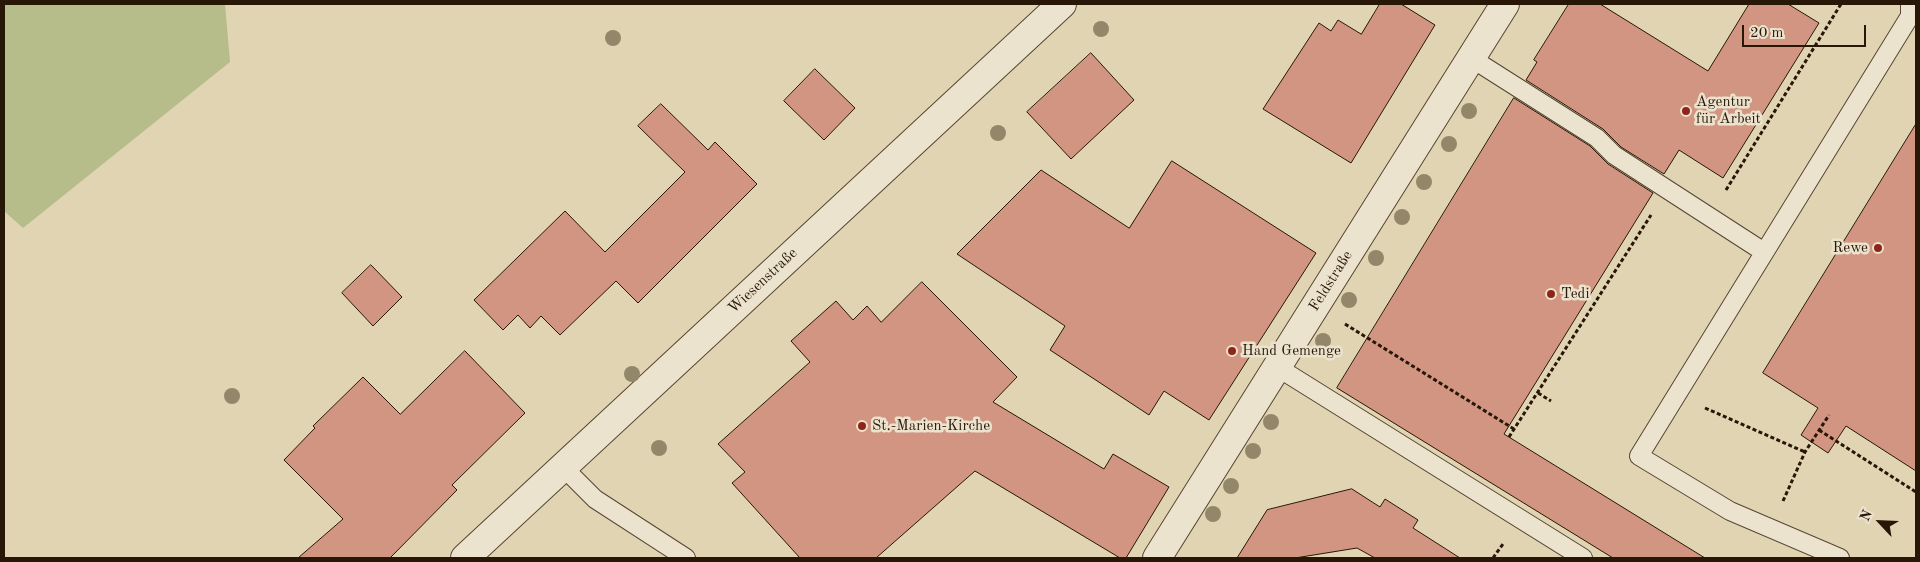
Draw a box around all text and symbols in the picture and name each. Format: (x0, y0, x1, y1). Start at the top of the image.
scale bar (1745, 15, 1869, 47)
text: 20 m (1750, 26, 1784, 41)
place label: Agentur für Arbeit (1696, 93, 1761, 128)
marker: Agentur für Arbeit (1680, 105, 1692, 117)
place label: Rewe (1833, 239, 1868, 257)
marker: Rewe (1872, 242, 1884, 254)
street label: Wiesenstraße (725, 244, 801, 318)
street label: Feldstraße (1305, 247, 1357, 315)
place label: Tedi (1561, 285, 1589, 303)
marker: Tedi (1545, 288, 1557, 300)
place label: Hand Gemenge (1242, 342, 1341, 360)
marker: Hand Gemenge (1226, 345, 1238, 357)
place label: St.-Marien-Kirche (872, 417, 990, 435)
marker: St.-Marien-Kirche (856, 420, 868, 432)
north arrow (1855, 497, 1905, 547)
text: N (1858, 508, 1875, 523)

